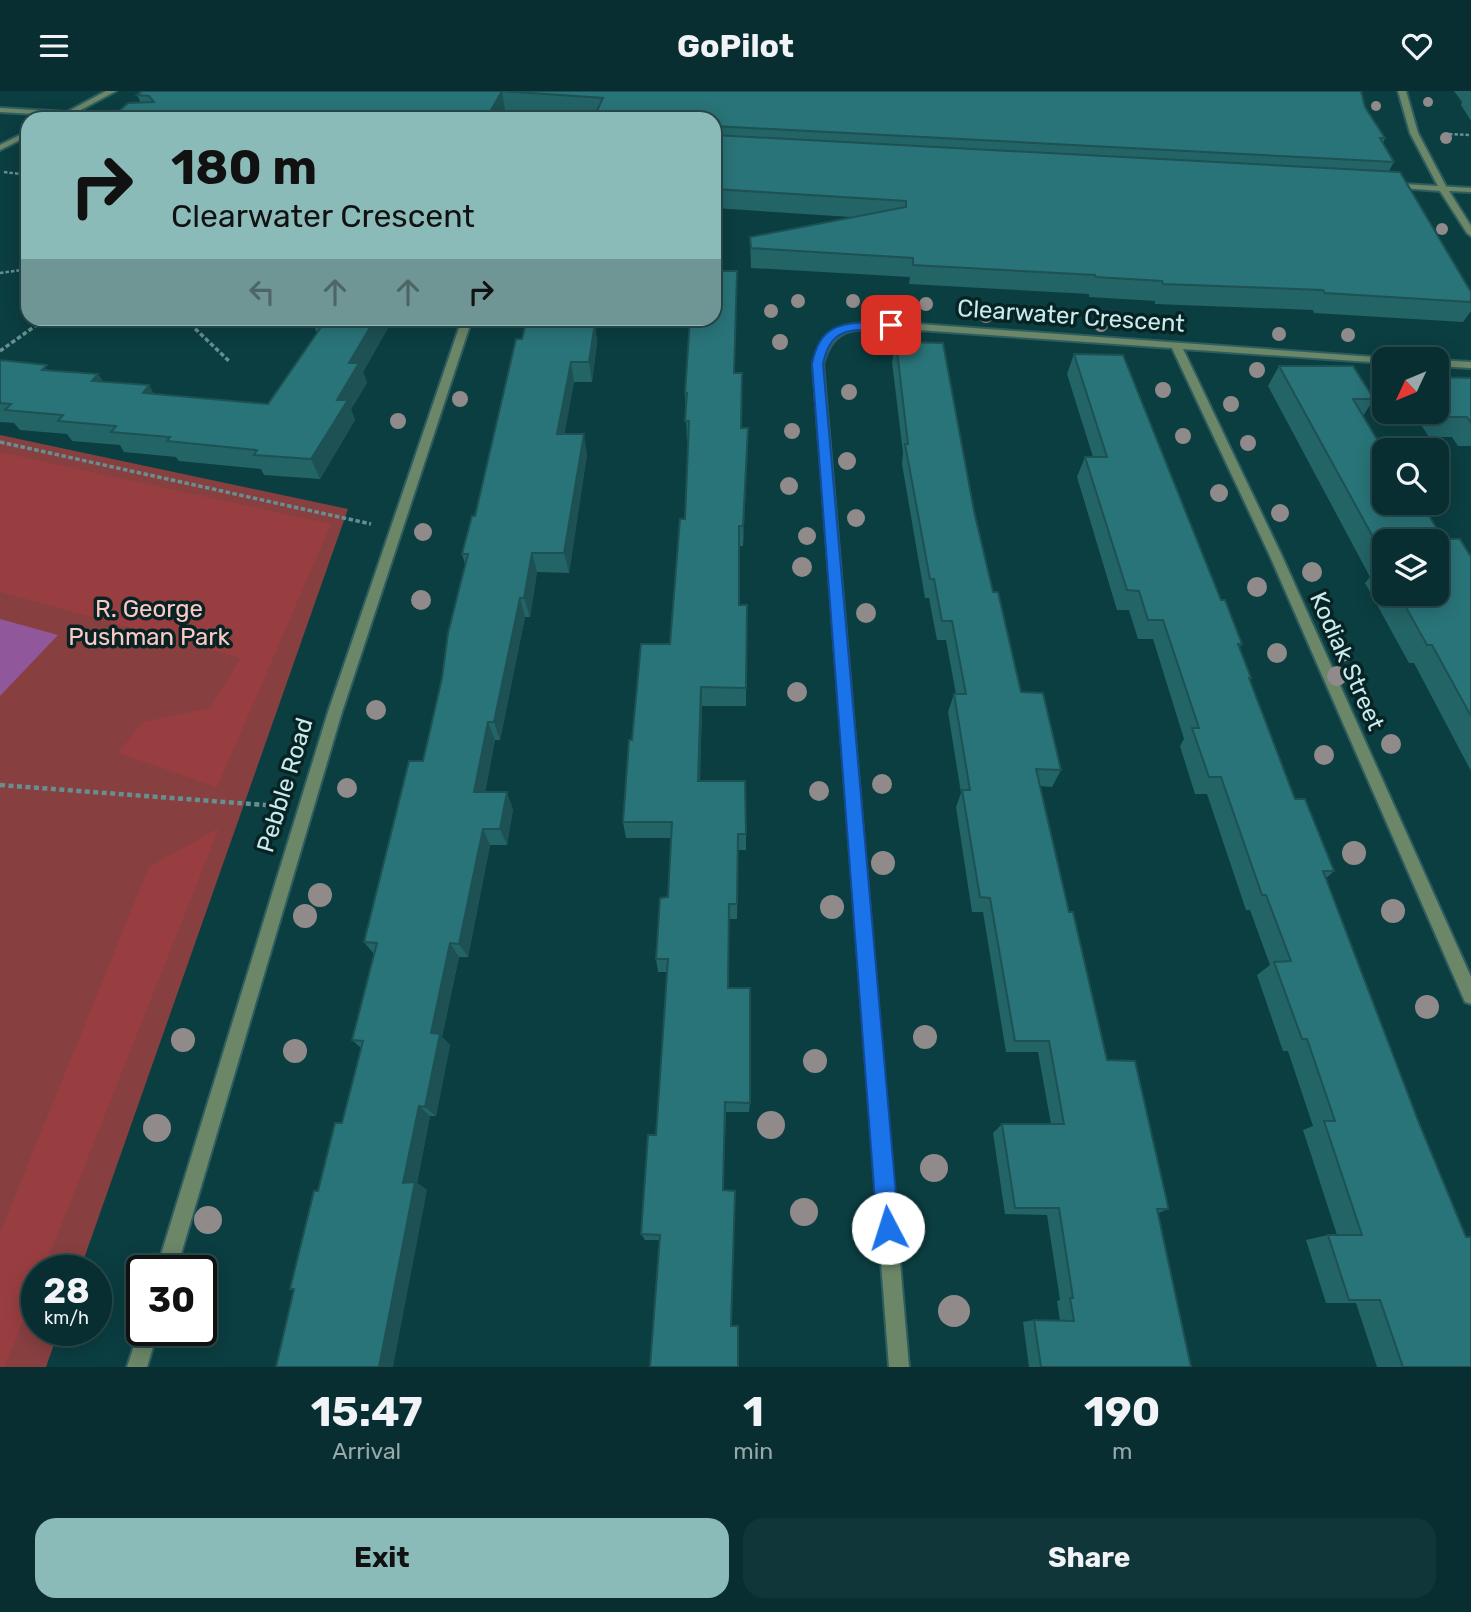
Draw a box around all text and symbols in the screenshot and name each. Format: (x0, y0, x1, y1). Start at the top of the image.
icon: menu (35, 27, 73, 65)
text: GoPilot (677, 27, 794, 65)
icon: heart (1398, 27, 1436, 65)
text: 180 m (171, 138, 317, 196)
icon: right (56, 140, 147, 231)
text: Clearwater Crescent (171, 197, 475, 235)
icon: left (243, 273, 281, 311)
icon: ahead (316, 273, 354, 311)
icon: ahead (389, 273, 427, 311)
icon: right (462, 273, 500, 311)
street label: Clearwater Crescent (956, 294, 1186, 338)
pin (861, 295, 921, 355)
icon: arrive (872, 306, 910, 344)
north arrow (1372, 347, 1449, 423)
map controls (1372, 347, 1449, 606)
button: search (1372, 438, 1449, 515)
button: layers (1372, 529, 1449, 606)
street label: Kodiak Street (1304, 588, 1390, 734)
park label: R. George Pushman Park (68, 595, 230, 651)
street label: Pebble Road (251, 714, 319, 856)
position arrow (851, 1191, 925, 1265)
speed limit sign: 30 (126, 1255, 217, 1346)
text: 28 (43, 1270, 90, 1312)
text: km/h (44, 1307, 89, 1329)
text: 15:47 (311, 1387, 423, 1437)
text: 1 (743, 1387, 764, 1437)
text: 190 (1084, 1387, 1160, 1437)
text: Arrival (332, 1437, 401, 1465)
text: min (733, 1437, 773, 1465)
text: m (1112, 1437, 1132, 1465)
button: Exit (35, 1518, 729, 1598)
button: Share (743, 1518, 1436, 1598)

